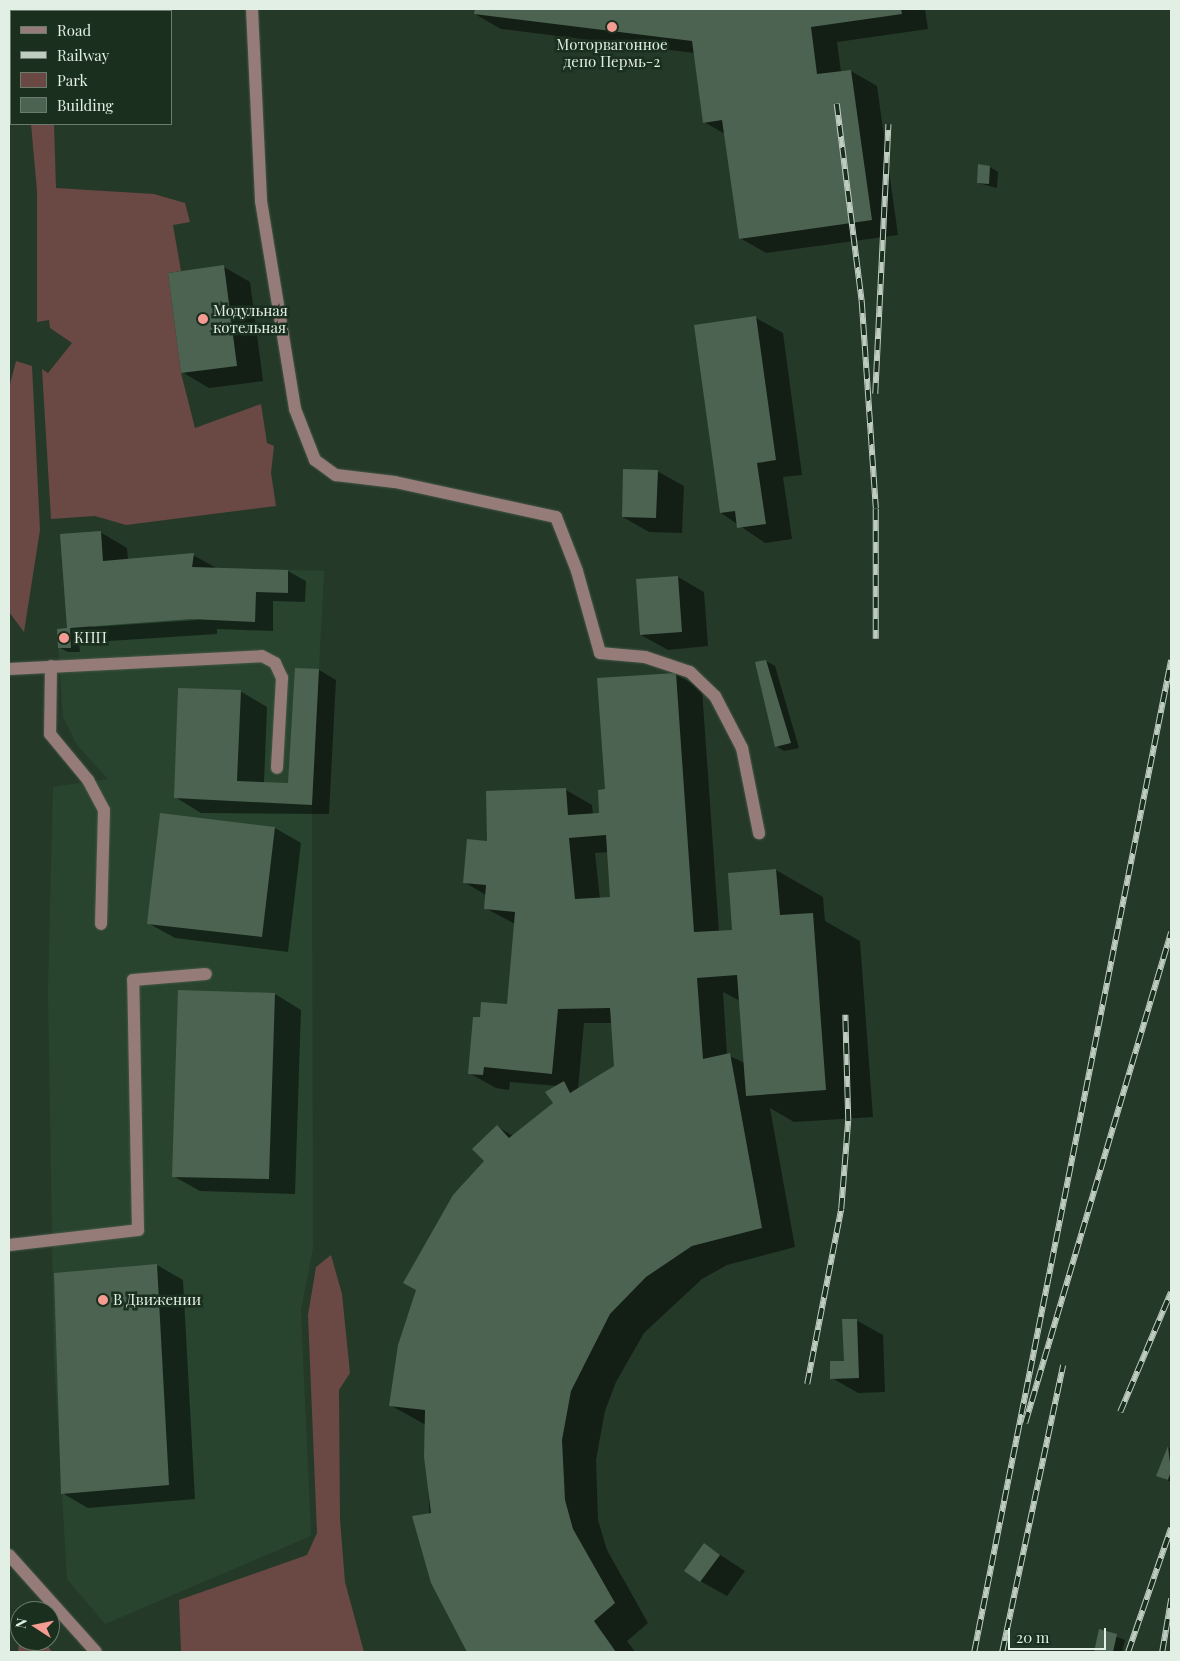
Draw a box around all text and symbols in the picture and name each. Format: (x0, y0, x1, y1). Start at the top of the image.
legend (10, 10, 172, 125)
text: Road (57, 20, 91, 40)
marker: Моторвагонное депо Пермь-2 (606, 21, 618, 33)
place label: Моторвагонное депо Пермь-2 (556, 35, 668, 70)
text: Railway (57, 45, 109, 65)
text: Park (57, 70, 88, 90)
text: Building (57, 95, 113, 115)
place label: Модульная котельная (213, 301, 288, 336)
marker: Модульная котельная (197, 313, 209, 325)
place label: КПП (74, 629, 107, 647)
marker: КПП (58, 632, 70, 644)
place label: В Движении (113, 1291, 201, 1309)
marker: В Движении (97, 1294, 109, 1306)
north arrow (10, 1601, 60, 1651)
text: N (10, 1616, 31, 1630)
scale bar (1010, 1618, 1108, 1650)
text: 20 m (1016, 1627, 1049, 1647)

